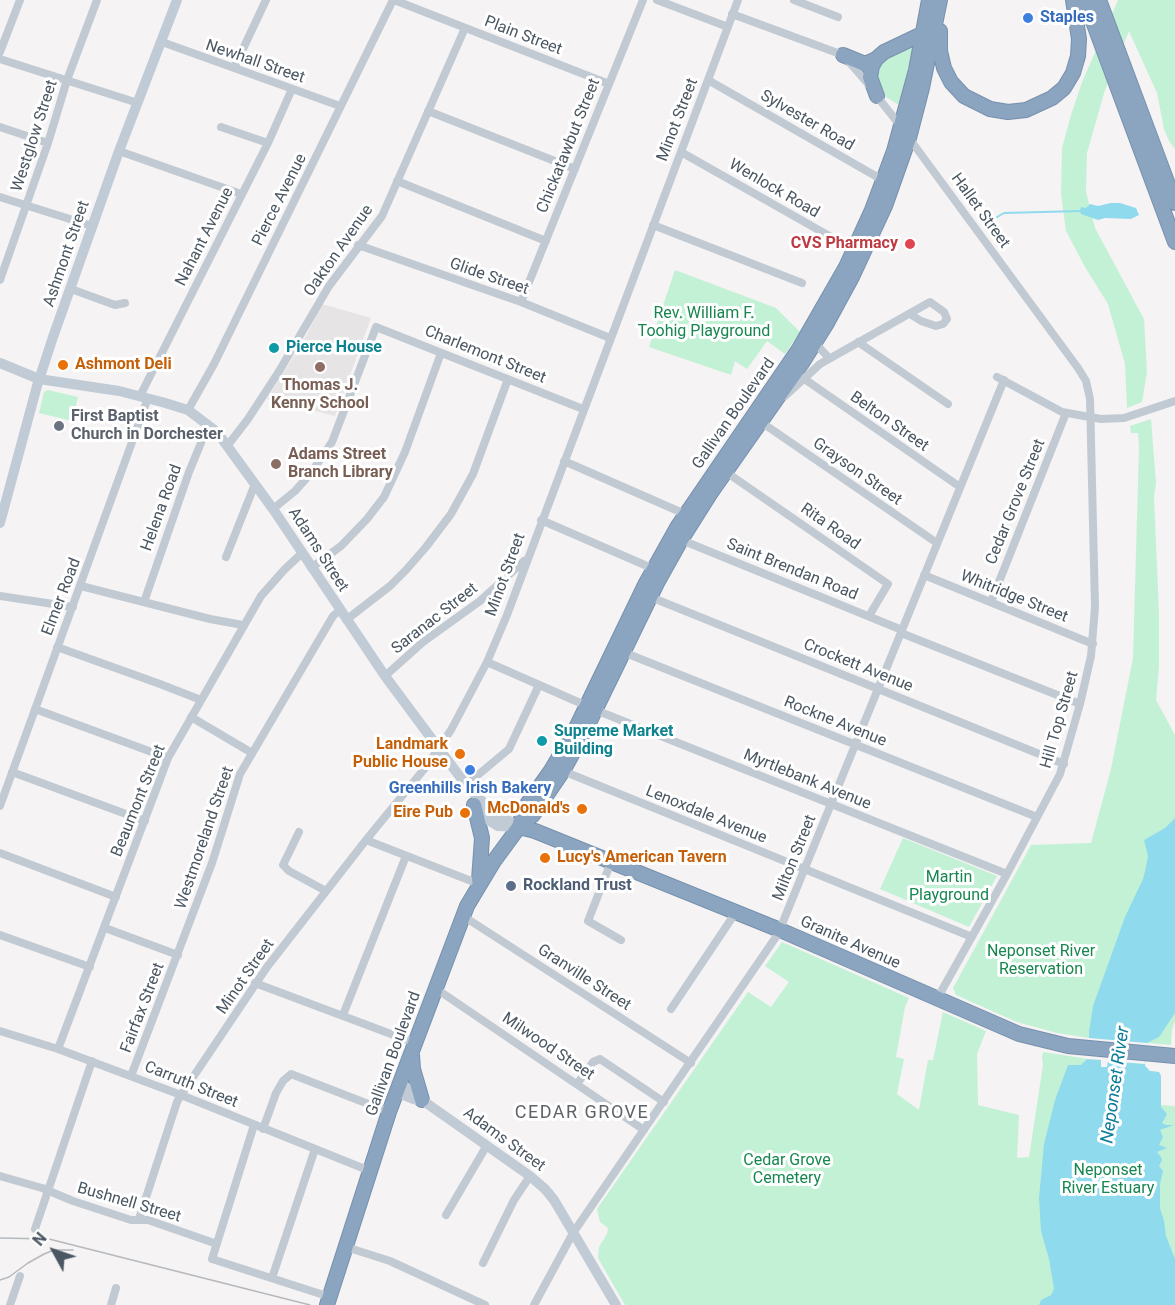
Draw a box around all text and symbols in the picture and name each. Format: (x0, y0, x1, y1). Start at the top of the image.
place label: Staples (1040, 8, 1094, 28)
marker: Staples (1021, 11, 1035, 25)
street label: Plain Street (481, 12, 565, 60)
street label: Newhall Street (203, 36, 307, 88)
street label: Chickatawbut Street (533, 76, 605, 216)
street label: Minot Street (653, 76, 703, 164)
street label: Westglow Street (8, 78, 62, 194)
street label: Sylvester Road (757, 86, 857, 156)
street label: Pierce Avenue (249, 151, 311, 249)
street label: Wenlock Road (725, 155, 823, 223)
street label: Hallet Street (946, 170, 1014, 252)
street label: Nahant Avenue (172, 185, 238, 289)
street label: Ashmont Street (40, 198, 94, 310)
street label: Oakton Avenue (300, 202, 378, 300)
place label: CVS Pharmacy (791, 234, 898, 254)
marker: CVS Pharmacy (903, 237, 917, 251)
street label: Glide Street (447, 255, 531, 299)
park label: Rev. William F. Toohig Playground (638, 304, 770, 342)
street label: Charlemont Street (422, 322, 548, 388)
place label: Pierce House (286, 338, 382, 358)
marker: Pierce House (267, 341, 281, 355)
place label: Ashmont Deli (75, 355, 172, 375)
street label: Gallivan Boulevard (688, 355, 780, 473)
marker: Ashmont Deli (56, 358, 70, 372)
marker: Thomas J. Kenny School (313, 360, 327, 374)
place label: Thomas J. Kenny School (271, 376, 369, 414)
street label: Belton Street (846, 388, 932, 456)
place label: First Baptist Church in Dorchester (71, 407, 223, 445)
marker: First Baptist Church in Dorchester (52, 419, 66, 433)
street label: Grayson Street (809, 434, 905, 510)
street label: Cedar Grove Street (982, 437, 1050, 567)
place label: Adams Street Branch Library (288, 445, 393, 483)
marker: Adams Street Branch Library (269, 457, 283, 471)
street label: Helena Road (138, 462, 186, 554)
street label: Rita Road (796, 500, 864, 554)
street label: Adams Street (284, 504, 352, 596)
street label: Minot Street (482, 531, 530, 619)
street label: Saint Brendan Road (724, 535, 860, 605)
street label: Elmer Road (38, 555, 86, 639)
street label: Whitridge Street (957, 567, 1071, 627)
street label: Saranac Street (388, 579, 482, 659)
street label: Crockett Avenue (800, 635, 916, 697)
street label: Hill Top Street (1037, 669, 1083, 771)
street label: Rockne Avenue (781, 693, 889, 751)
place label: Supreme Market Building (554, 722, 674, 760)
marker: Supreme Market Building (535, 734, 549, 748)
place label: Landmark Public House (353, 735, 448, 773)
street label: Beaumont Street (108, 742, 170, 860)
street label: Myrtlebank Avenue (740, 746, 874, 814)
marker: Landmark Public House (453, 747, 467, 761)
marker: Greenhills Irish Bakery (463, 763, 477, 777)
street label: Westmoreland Street (172, 764, 238, 912)
place label: Greenhills Irish Bakery (389, 779, 551, 799)
street label: Lenoxdale Avenue (643, 782, 769, 848)
place label: McDonald's (487, 799, 570, 819)
marker: McDonald's (575, 802, 589, 816)
place label: Eire Pub (393, 803, 453, 823)
marker: Eire Pub (458, 806, 472, 820)
street label: Milton Street (769, 812, 821, 904)
place label: Lucy's American Tavern (557, 848, 727, 868)
marker: Lucy's American Tavern (538, 851, 552, 865)
park label: Martin Playground (909, 868, 989, 906)
place label: Rockland Trust (523, 876, 632, 896)
marker: Rockland Trust (504, 879, 518, 893)
street label: Granite Avenue (797, 912, 903, 974)
street label: Minot Street (213, 936, 279, 1018)
street label: Granville Street (534, 941, 634, 1015)
park label: Neponset River Reservation (987, 942, 1095, 980)
street label: Fairfax Street (117, 960, 169, 1056)
street label: Gallivan Boulevard (363, 989, 425, 1119)
street label: Milwood Street (498, 1009, 598, 1085)
water label: Neponset River (1097, 1025, 1135, 1145)
street label: Carruth Street (142, 1058, 240, 1112)
district label: CEDAR GROVE (515, 1102, 649, 1124)
street label: Adams Street (459, 1104, 549, 1176)
park label: Cedar Grove Cemetery (743, 1151, 831, 1189)
park label: Neponset River Estuary (1062, 1161, 1154, 1199)
street label: Bushnell Street (75, 1179, 183, 1227)
north arrow (24, 1221, 84, 1281)
text: N (29, 1229, 51, 1250)

